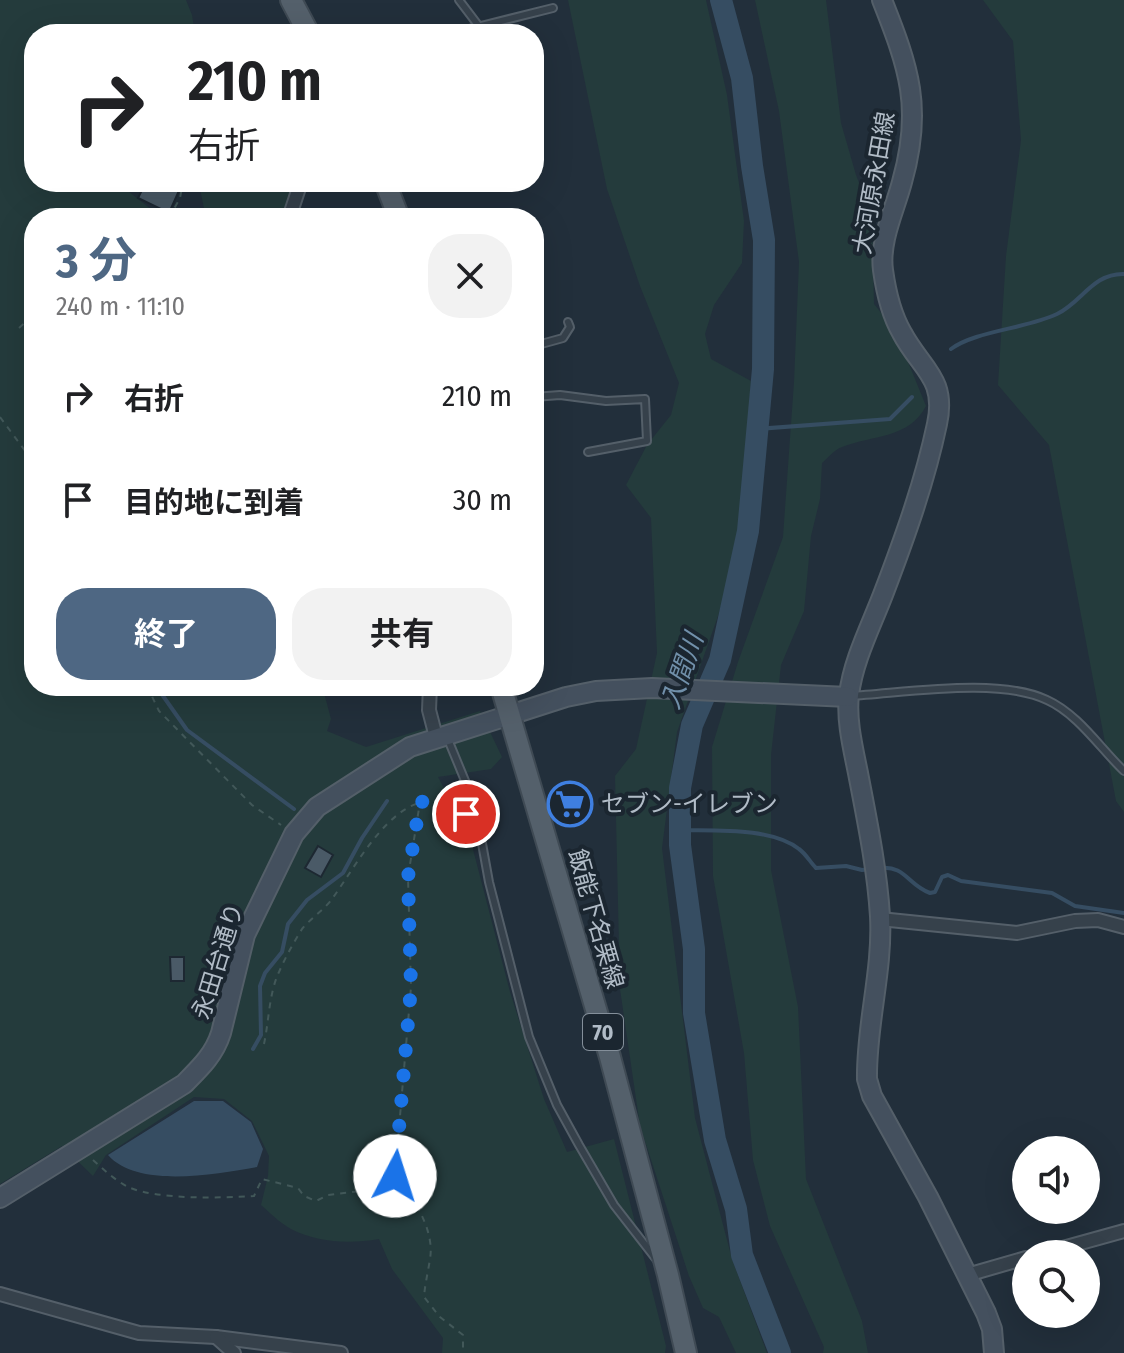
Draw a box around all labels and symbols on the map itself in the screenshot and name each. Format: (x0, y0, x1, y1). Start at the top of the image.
street label: 大河原永田線 (848, 110, 900, 256)
water label: 入間川 (655, 626, 711, 713)
pin (432, 780, 500, 848)
supermarket icon: セブン-イレブン (546, 780, 594, 828)
place label: セブン-イレブン (601, 790, 778, 818)
street label: 飯能下名栗線 (563, 846, 629, 992)
street label: 永田台通り (187, 900, 249, 1022)
road number: 70 (583, 1014, 623, 1050)
position arrow (353, 1134, 437, 1218)

